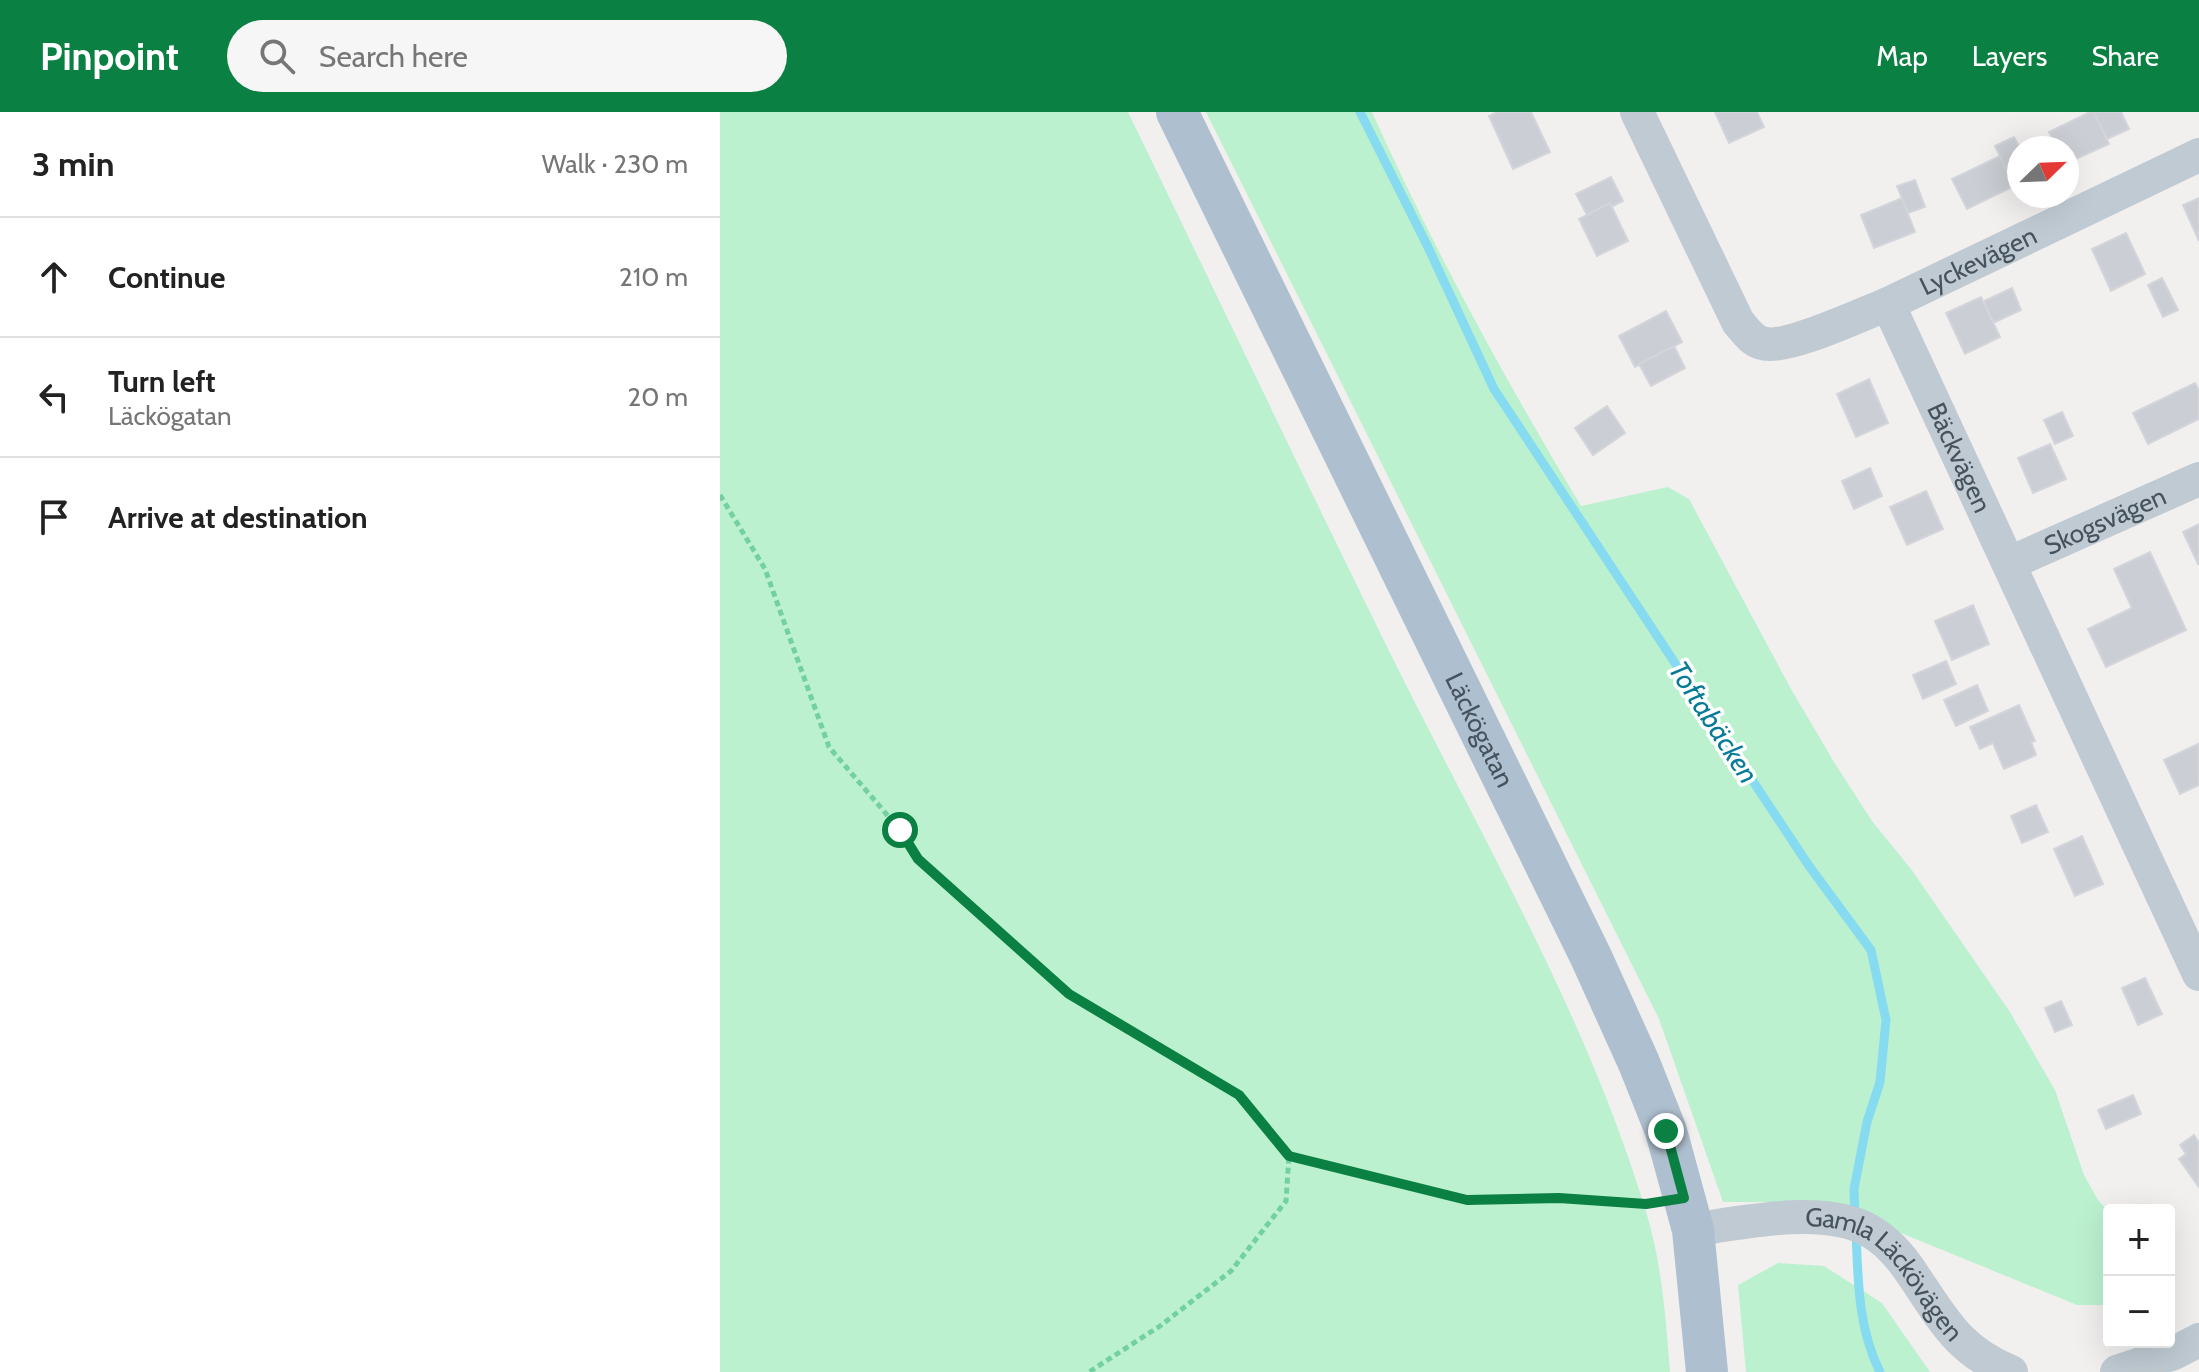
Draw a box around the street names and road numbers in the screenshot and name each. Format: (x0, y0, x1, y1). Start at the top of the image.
street label: Lyckevägen (1914, 219, 2042, 302)
street label: Bäckvägen (1920, 398, 1999, 518)
street label: Skogsvägen (2039, 480, 2171, 562)
street label: Läckögatan (1438, 667, 1521, 792)
street label: Gamla Läckövägen (1805, 1201, 1970, 1348)

